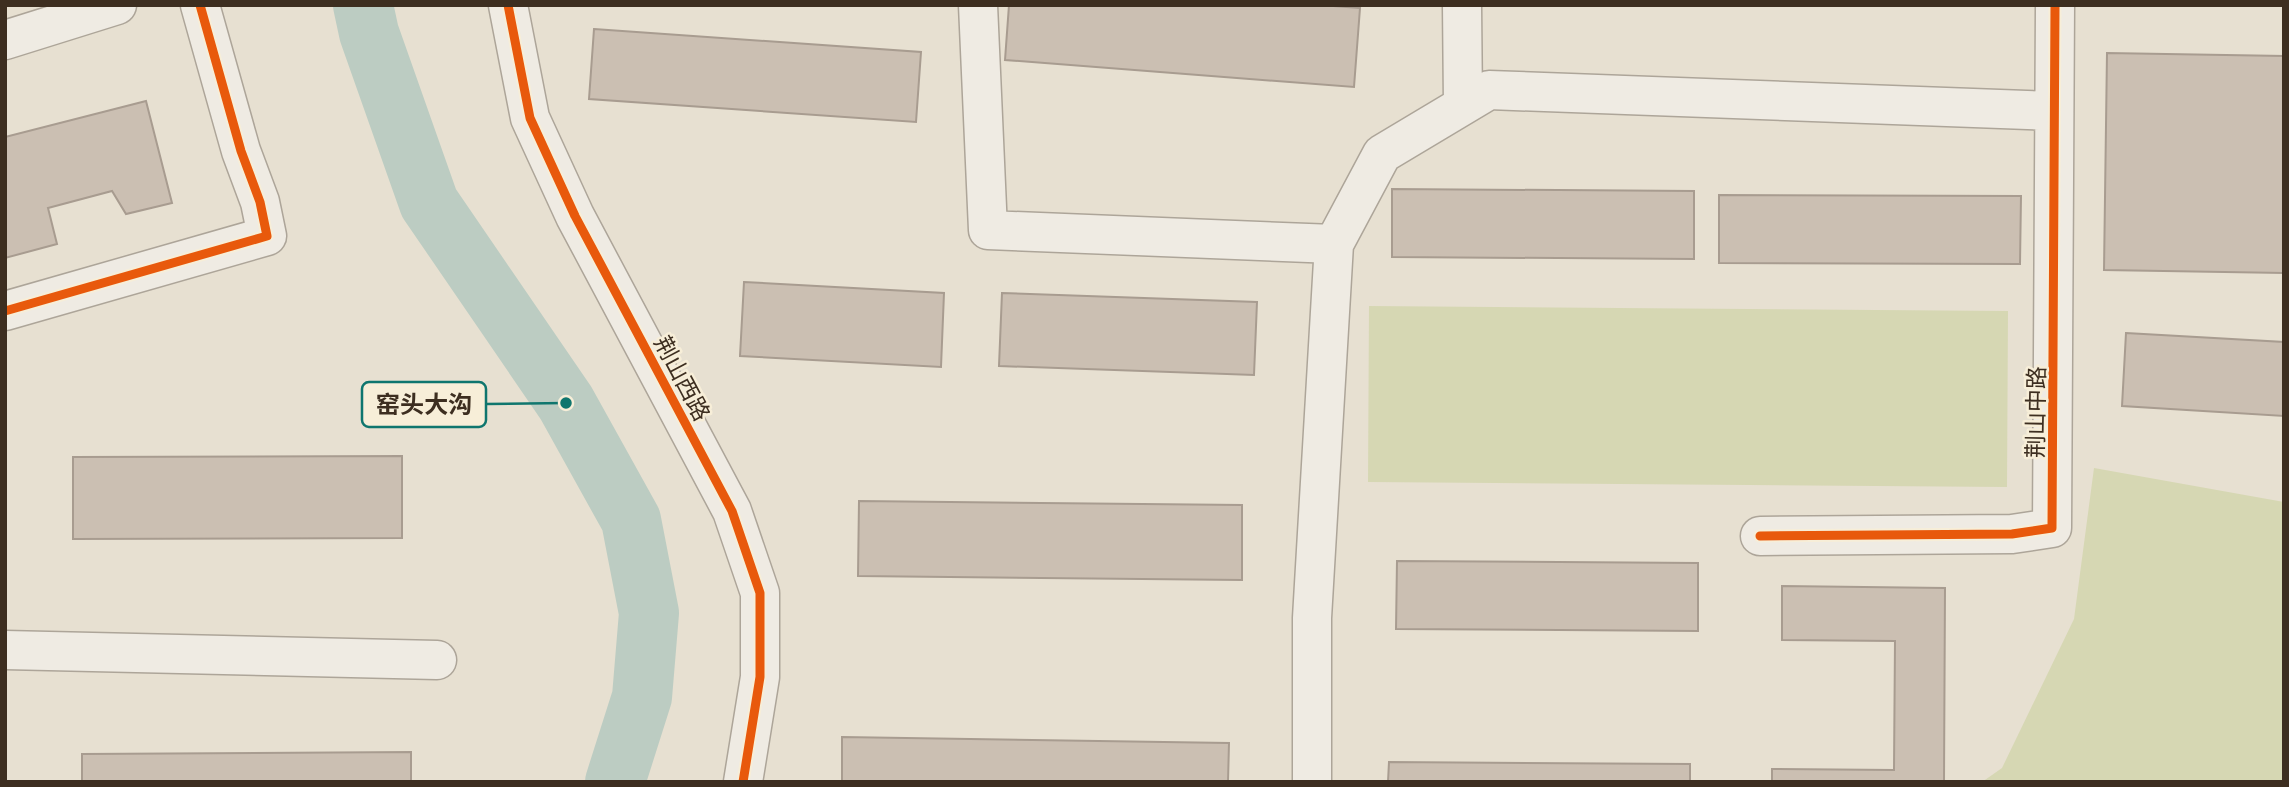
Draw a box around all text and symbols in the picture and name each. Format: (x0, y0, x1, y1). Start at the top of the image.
street label: 荆山西路 (648, 330, 718, 426)
street label: 荆山中路 (2019, 366, 2051, 458)
callout: 窑头大沟 (362, 382, 486, 427)
text: 窑头大沟 (376, 388, 472, 420)

